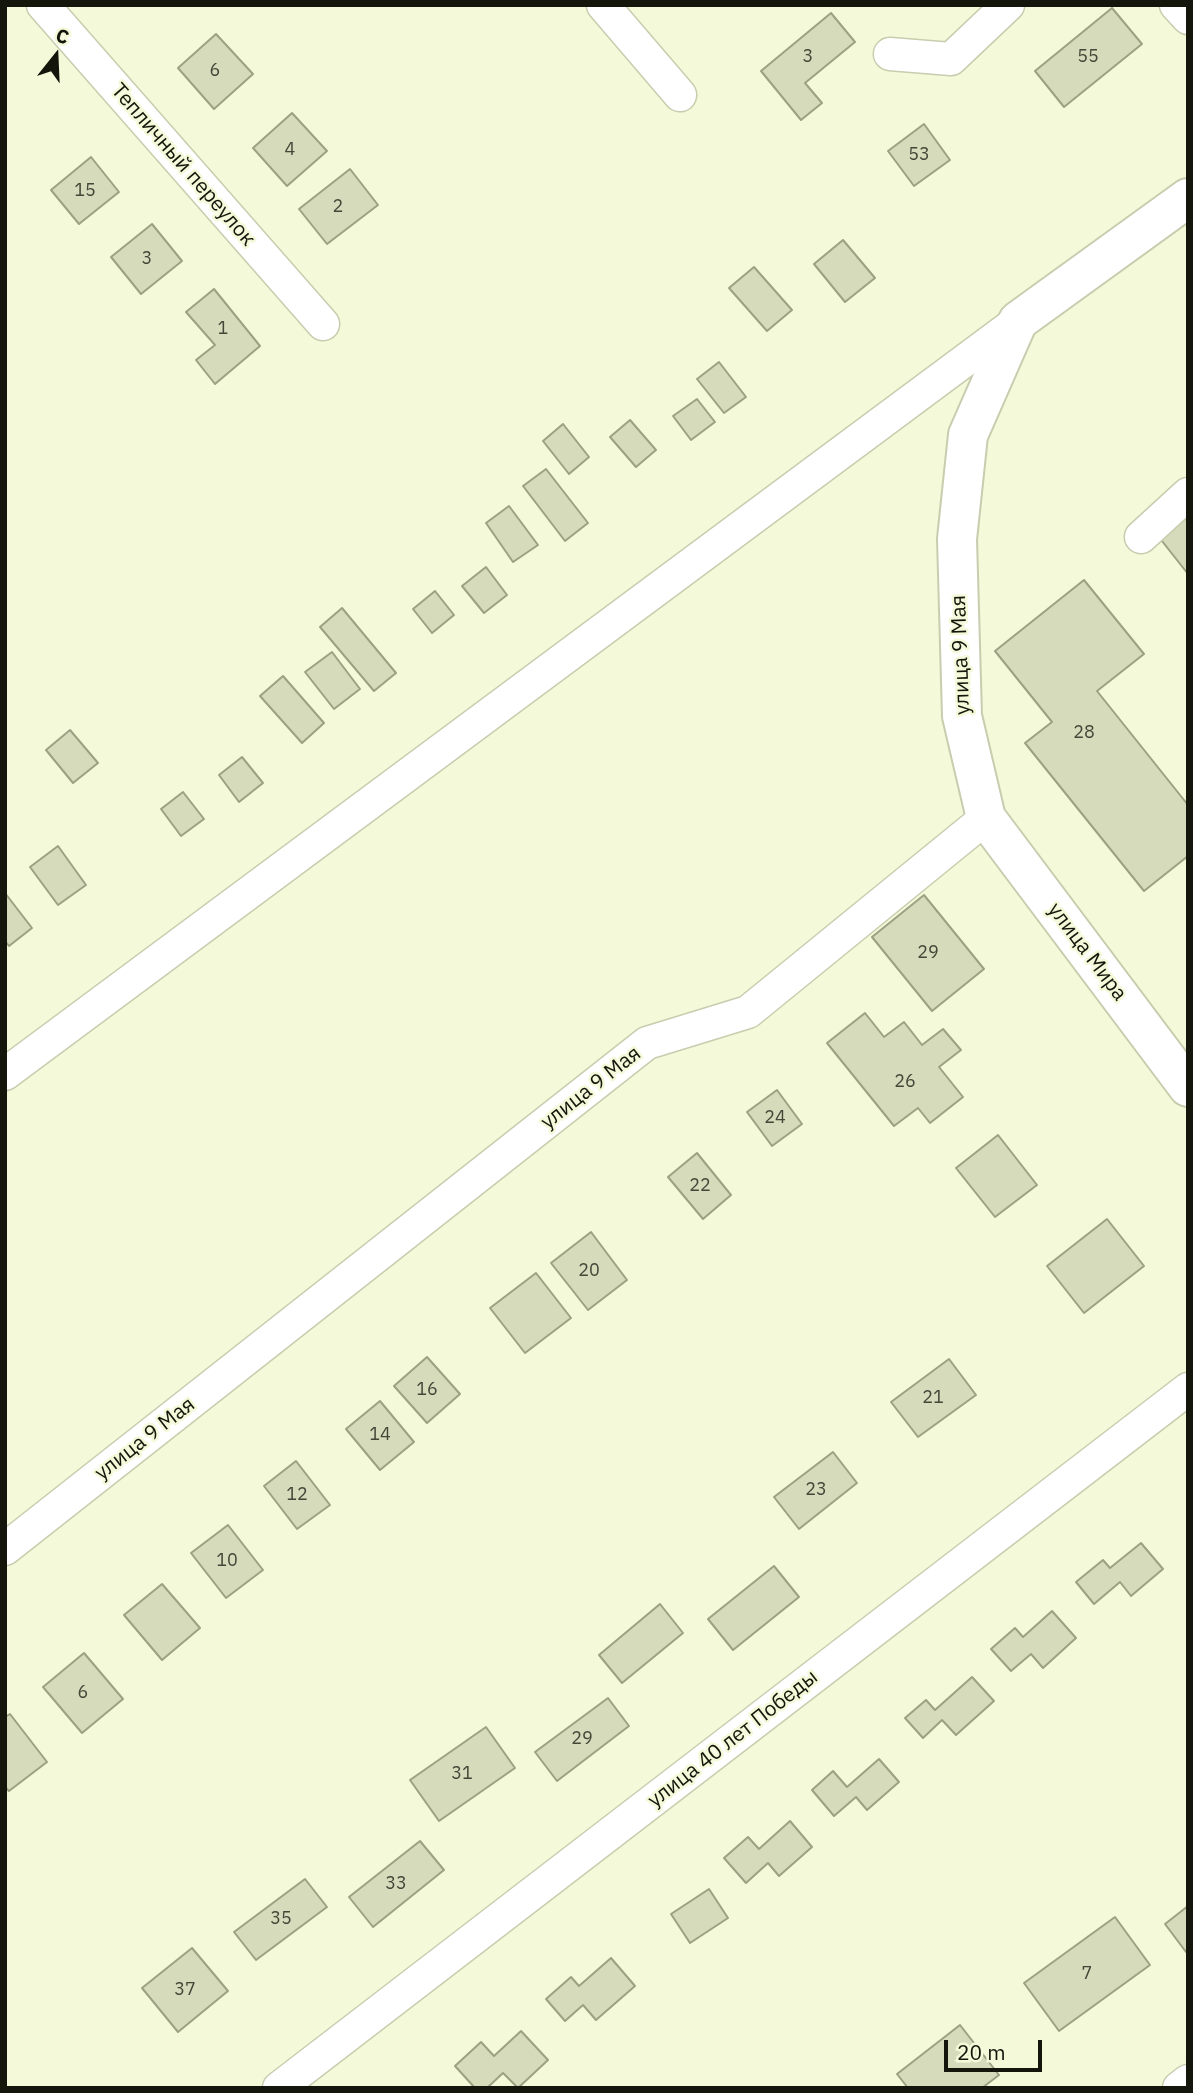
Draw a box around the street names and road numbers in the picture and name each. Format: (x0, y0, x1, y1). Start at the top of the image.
street label: Тепличный переулок (106, 79, 260, 251)
street label: улица 9 Мая (946, 595, 976, 715)
street label: улица Мира (1042, 898, 1132, 1006)
street label: улица 9 Мая (536, 1041, 646, 1135)
street label: улица 9 Мая (90, 1392, 200, 1486)
street label: улица 40 лет Победы (643, 1665, 823, 1813)

